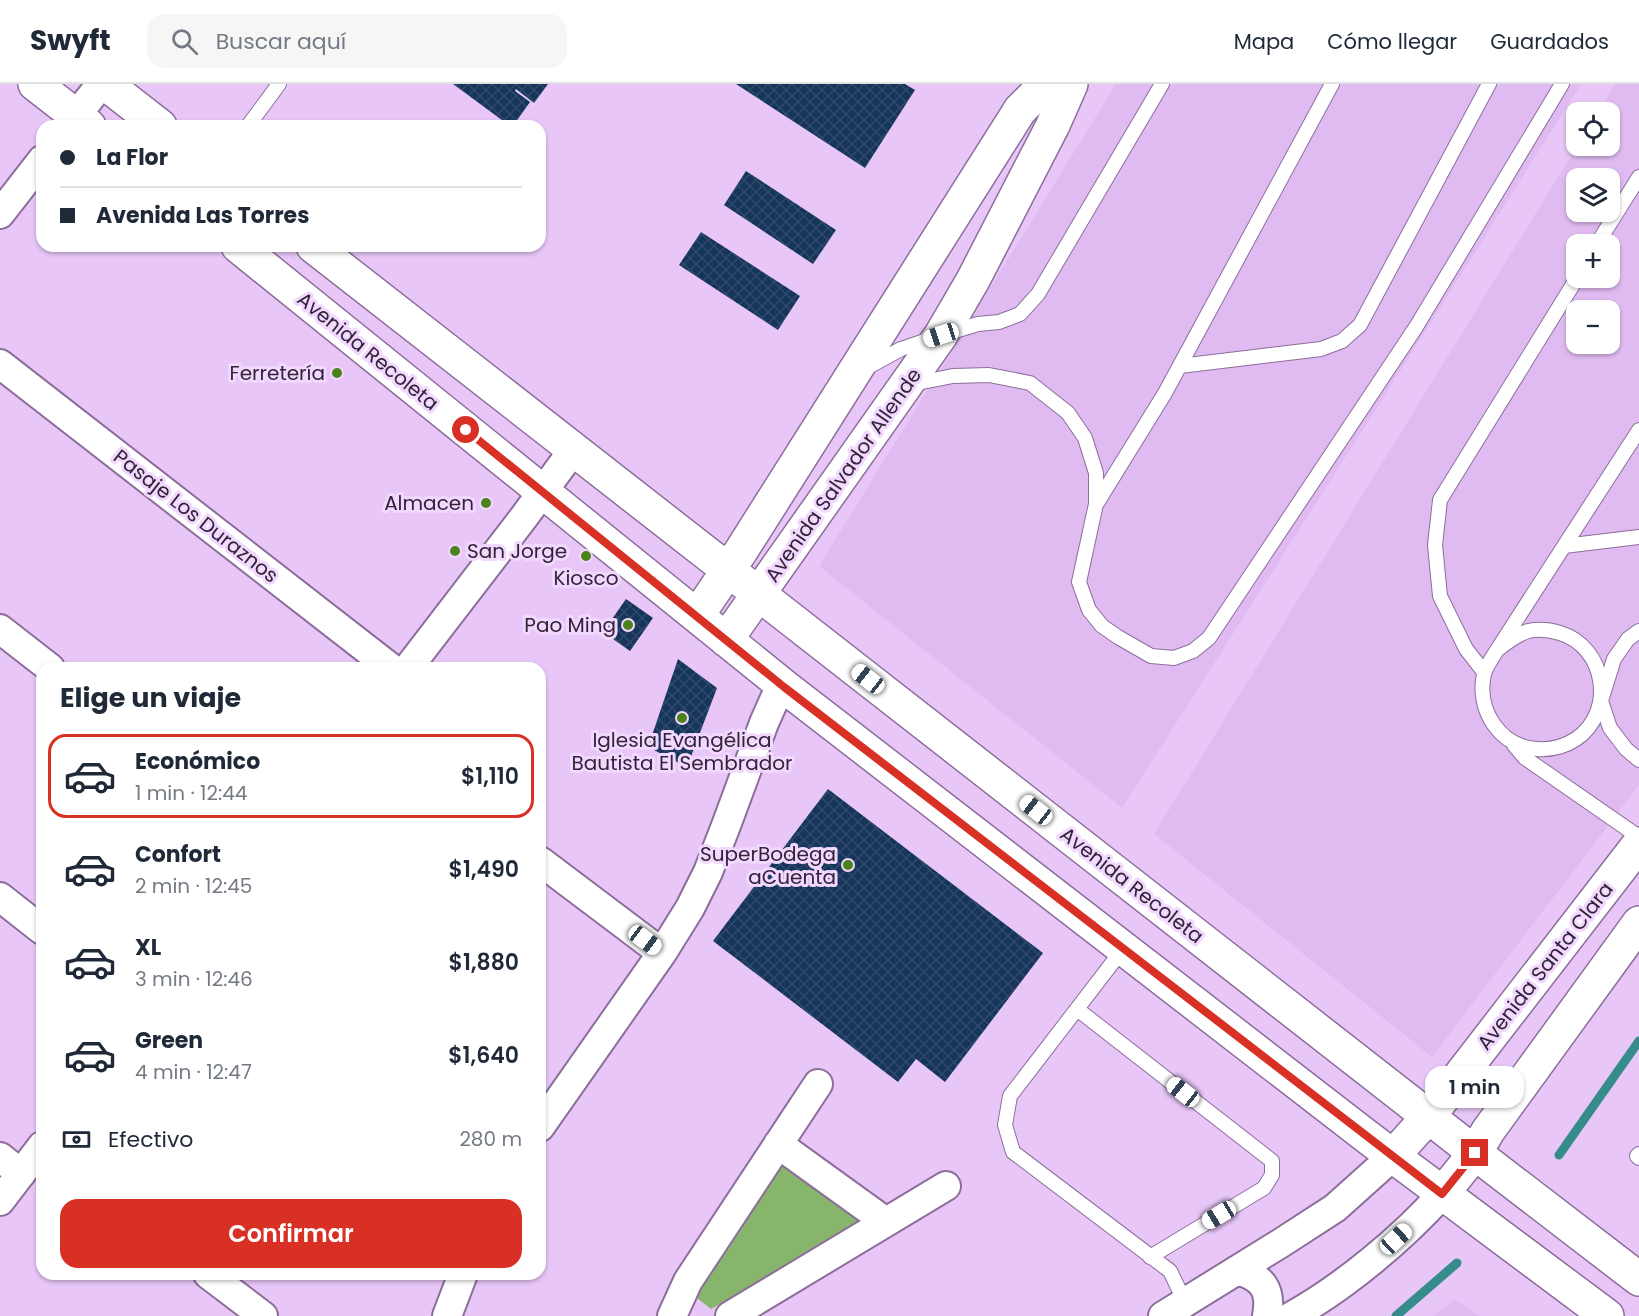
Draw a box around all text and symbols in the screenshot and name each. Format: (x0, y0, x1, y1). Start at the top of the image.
search box (147, 14, 567, 68)
text: Swyft (30, 21, 111, 60)
icon: search (168, 25, 201, 58)
text: Buscar aquí (216, 26, 346, 57)
text: Mapa (1234, 27, 1294, 56)
text: Cómo llegar (1327, 27, 1457, 56)
text: Guardados (1490, 27, 1609, 56)
map controls (1566, 102, 1620, 354)
button: locate (1566, 102, 1620, 156)
text: La Flor (96, 142, 168, 173)
button: layers (1566, 168, 1620, 222)
text: Avenida Las Torres (96, 200, 309, 231)
button: + (1566, 234, 1620, 288)
street label: Avenida Recoleta (291, 285, 445, 417)
button: − (1566, 300, 1620, 354)
car (921, 321, 961, 349)
place label: Ferretería (230, 359, 325, 387)
street label: Avenida Salvador Allende (758, 362, 928, 588)
marker: Ferretería (330, 366, 344, 380)
route start (452, 416, 479, 443)
street label: Pasaje Los Duraznos (108, 443, 284, 589)
place label: Almacen (384, 489, 474, 517)
marker: Almacen (479, 496, 493, 510)
place label: San Jorge (467, 537, 567, 565)
marker: San Jorge (448, 544, 462, 558)
marker: Kiosco (579, 549, 593, 563)
place label: Kiosco (553, 564, 619, 592)
place label: Pao Ming (524, 611, 616, 639)
marker: Pao Ming (621, 618, 635, 632)
car (848, 661, 888, 697)
text: Elige un viaje (60, 679, 241, 716)
marker: Iglesia Evangélica Bautista El Sembrador (675, 711, 689, 725)
place label: Iglesia Evangélica Bautista El Sembrador (572, 726, 792, 777)
text: Económico (135, 746, 260, 777)
icon: car (63, 749, 117, 803)
text: $1,110 (461, 761, 519, 792)
text: 1 min · 12:44 (135, 779, 247, 807)
car (1016, 792, 1056, 828)
street label: Avenida Recoleta (1054, 820, 1210, 950)
text: Confort (135, 839, 221, 870)
place label: SuperBodega aCuenta (700, 840, 836, 891)
icon: car (63, 842, 117, 896)
text: $1,490 (449, 854, 519, 885)
marker: SuperBodega aCuenta (841, 858, 855, 872)
text: 2 min · 12:45 (135, 872, 252, 900)
street label: Avenida Santa Clara (1470, 876, 1620, 1056)
car (625, 922, 665, 958)
text: XL (135, 932, 161, 963)
icon: car (63, 935, 117, 989)
text: $1,880 (449, 947, 519, 978)
text: 3 min · 12:46 (135, 965, 253, 993)
text: Green (135, 1025, 203, 1056)
icon: car (63, 1028, 117, 1082)
text: $1,640 (448, 1040, 519, 1071)
text: 4 min · 12:47 (135, 1058, 252, 1086)
callout: 1 min (1426, 1066, 1524, 1108)
text: 1 min (1449, 1073, 1500, 1101)
car (1163, 1074, 1203, 1110)
icon: cash (60, 1123, 93, 1156)
text: Efectivo (108, 1124, 193, 1155)
text: 280 m (459, 1125, 522, 1153)
route end (1461, 1139, 1488, 1166)
car (1199, 1198, 1239, 1232)
button: Confirmar (60, 1199, 522, 1268)
car (1377, 1220, 1415, 1258)

